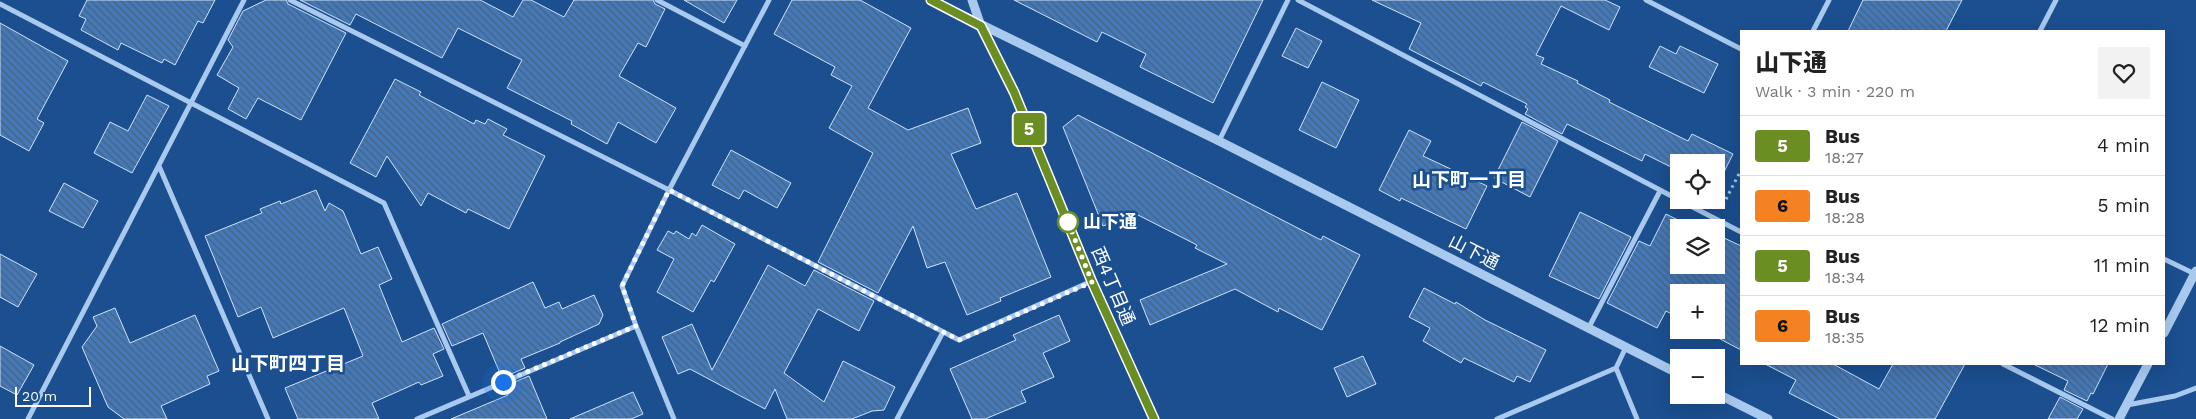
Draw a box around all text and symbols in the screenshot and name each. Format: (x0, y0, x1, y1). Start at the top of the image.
button: heart (2098, 47, 2150, 99)
text: 山下通 (1755, 49, 1827, 77)
text: Walk · 3 min · 220 m (1755, 82, 1915, 101)
line badge: 5 (1013, 113, 1045, 145)
text: 5 (1024, 118, 1034, 139)
text: Bus (1825, 125, 1860, 148)
text: 4 min (2097, 134, 2150, 157)
text: 5 (1777, 135, 1788, 156)
text: 18:27 (1825, 148, 1864, 167)
map controls (1670, 154, 1725, 404)
button: locate (1670, 154, 1725, 209)
district label: 山下町一丁目 (1412, 168, 1526, 191)
text: Bus (1825, 185, 1860, 208)
text: 5 min (2098, 194, 2150, 217)
text: 6 (1777, 195, 1788, 216)
text: 18:28 (1825, 208, 1865, 227)
marker: 山下通 (1057, 211, 1079, 233)
place label: 山下通 (1083, 211, 1137, 232)
button: layers (1670, 219, 1725, 274)
street label: 山下通 (1445, 230, 1503, 273)
street label: 西4丁目通 (1088, 244, 1139, 328)
text: Bus (1825, 245, 1860, 268)
text: 11 min (2094, 254, 2150, 277)
text: 5 (1777, 255, 1788, 276)
text: 18:34 (1825, 268, 1865, 287)
button: + (1670, 284, 1725, 339)
text: Bus (1825, 305, 1860, 328)
text: 12 min (2090, 314, 2150, 337)
text: 6 (1777, 315, 1788, 336)
text: 18:35 (1825, 328, 1864, 347)
button: − (1670, 349, 1725, 404)
district label: 山下町四丁目 (231, 352, 345, 375)
your location (491, 370, 516, 395)
scale bar (15, 384, 91, 407)
text: 20 m (22, 388, 57, 404)

